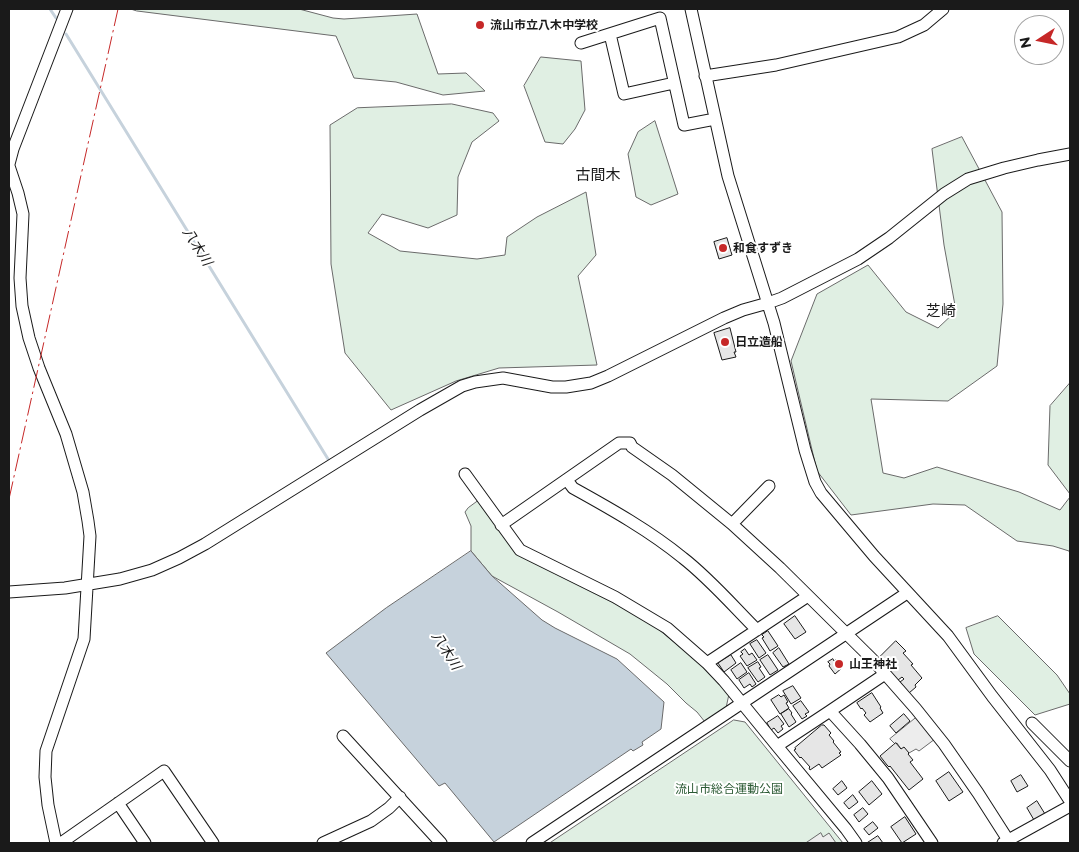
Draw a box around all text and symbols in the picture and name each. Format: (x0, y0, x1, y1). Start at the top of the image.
north arrow (1014, 15, 1064, 65)
place label: 流山市立八木中学校 (490, 18, 598, 32)
marker: 流山市立八木中学校 (474, 19, 486, 31)
text: N (1015, 35, 1035, 50)
district label: 古間木 (576, 167, 620, 185)
water label: 八木川 (179, 225, 215, 269)
place label: 和食すずき (733, 241, 793, 255)
marker: 和食すずき (717, 242, 729, 254)
district label: 芝崎 (926, 303, 956, 321)
place label: 日立造船 (735, 335, 783, 349)
marker: 日立造船 (719, 336, 731, 348)
water label: 八木川 (428, 629, 464, 673)
place label: 山王神社 (849, 657, 897, 671)
marker: 山王神社 (833, 658, 845, 670)
park label: 流山市総合運動公園 (675, 782, 783, 796)

